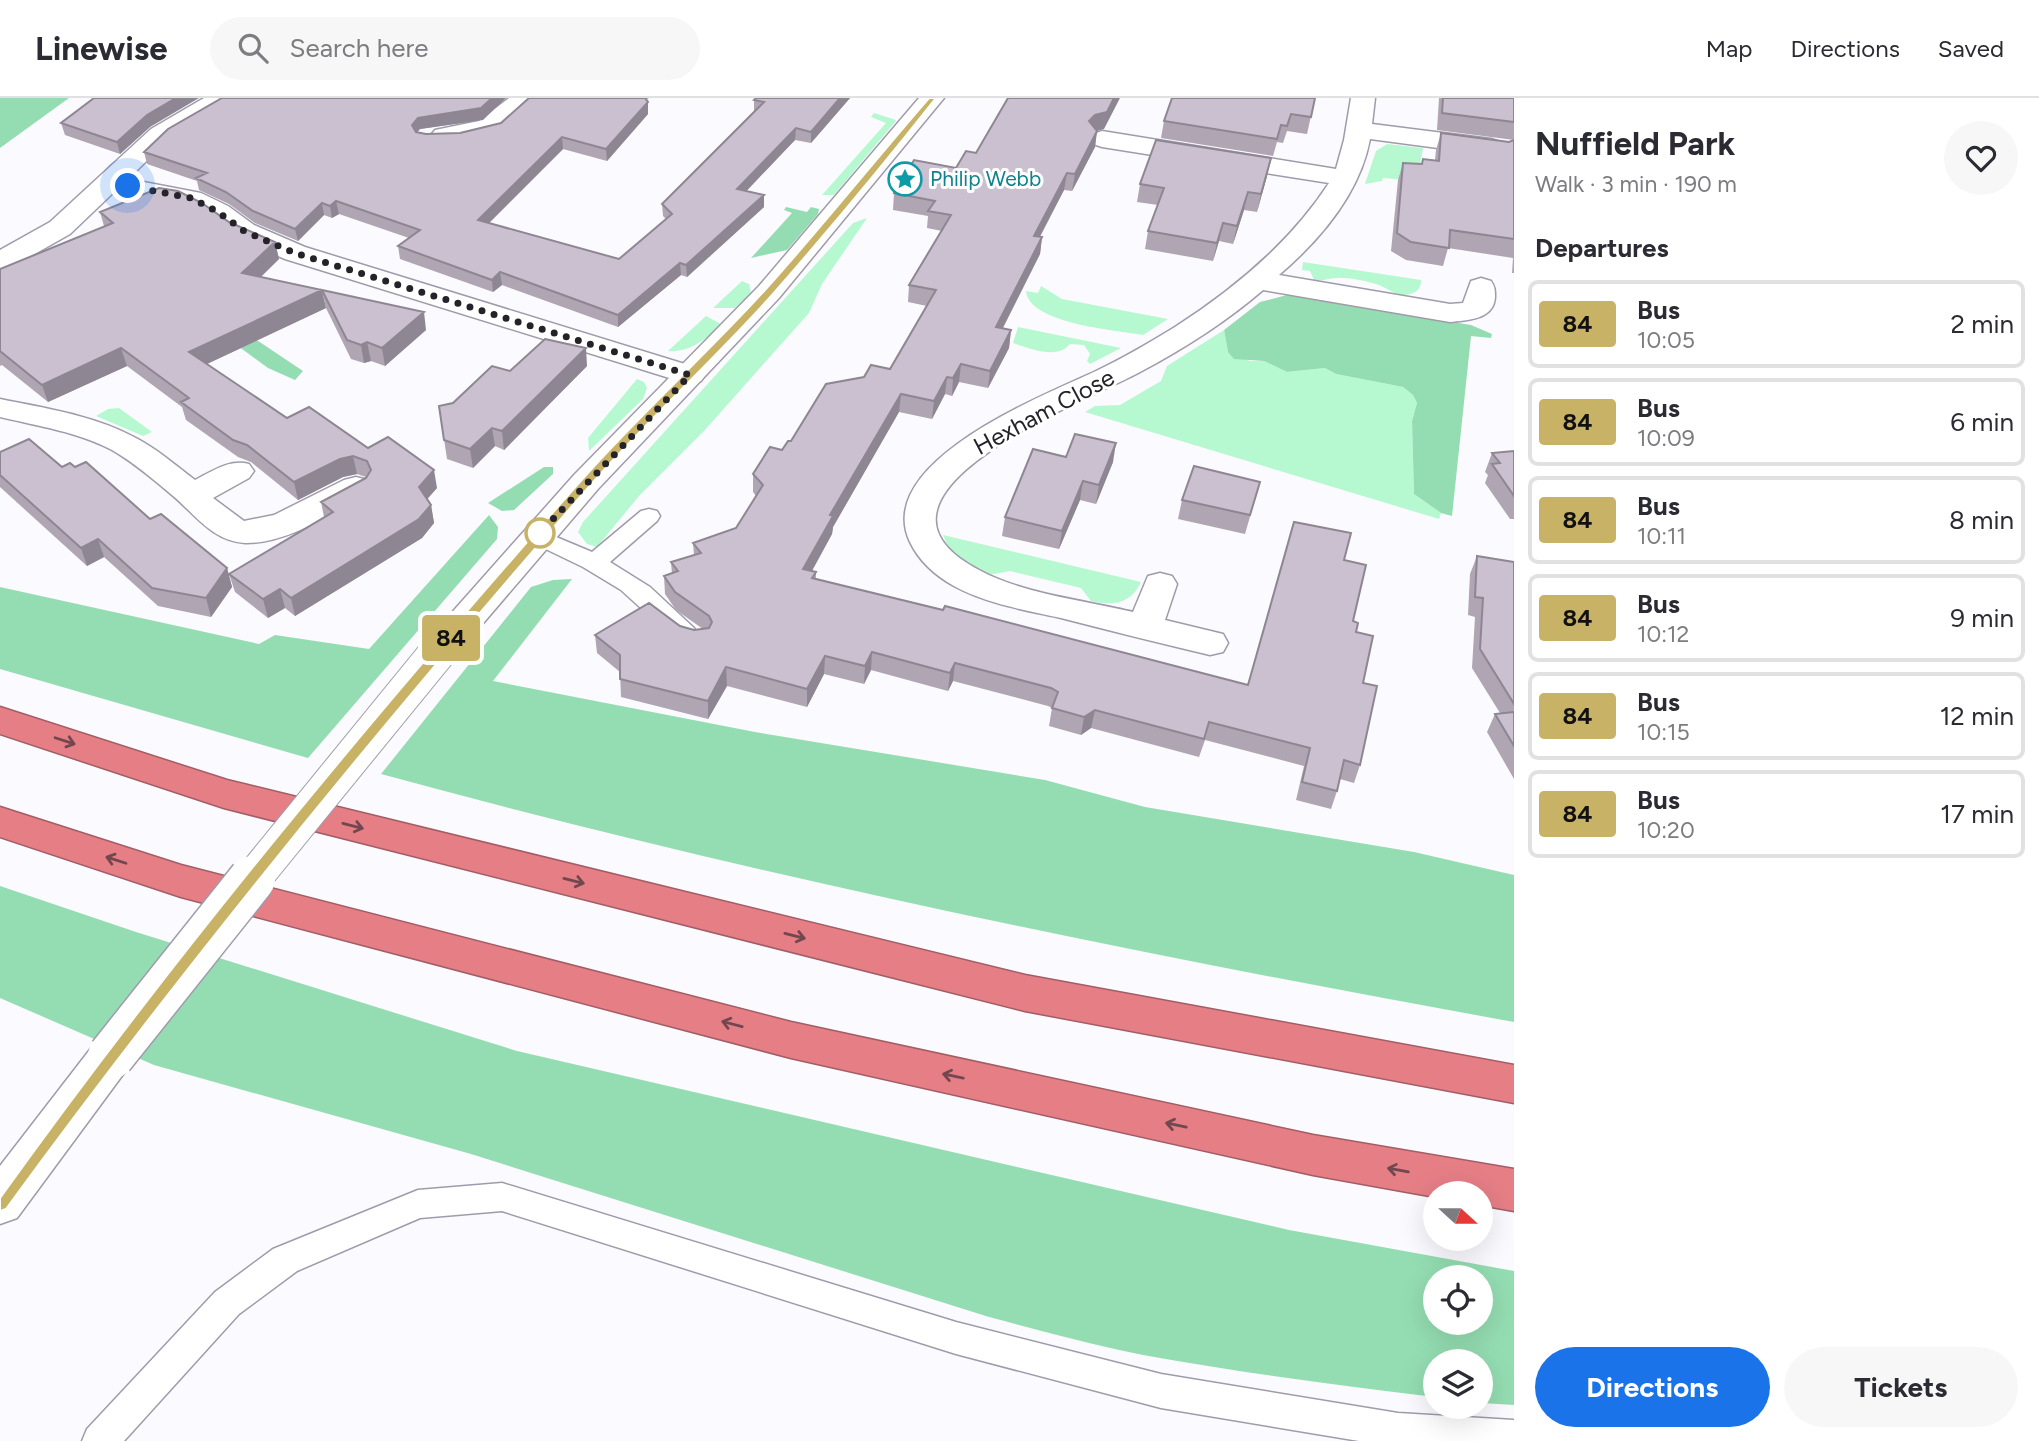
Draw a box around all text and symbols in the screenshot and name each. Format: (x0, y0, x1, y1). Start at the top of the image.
search box (210, 17, 700, 80)
text: Linewise (35, 29, 168, 68)
icon: search (234, 29, 272, 67)
text: Search here (290, 32, 428, 64)
text: Map (1706, 34, 1752, 63)
text: Directions (1790, 34, 1900, 63)
text: Saved (1938, 34, 2004, 63)
button: heart (1944, 121, 2018, 195)
text: Nuffield Park (1535, 124, 1735, 163)
place icon: Philip Webb (886, 160, 924, 198)
place label: Philip Webb (930, 166, 1041, 191)
your location (110, 168, 145, 203)
text: Walk · 3 min · 190 m (1535, 170, 1737, 198)
text: Departures (1535, 232, 1669, 264)
text: Bus (1637, 294, 1680, 326)
text: 2 min (1950, 308, 2014, 340)
text: 84 (1563, 309, 1592, 338)
text: 10:05 (1637, 326, 1695, 354)
street label: Hexham Close (968, 362, 1119, 461)
text: Bus (1637, 392, 1680, 424)
text: 6 min (1950, 406, 2014, 438)
text: 84 (1563, 407, 1592, 436)
text: 10:09 (1637, 424, 1695, 452)
text: Bus (1637, 490, 1680, 522)
text: 8 min (1949, 504, 2014, 536)
text: 84 (1563, 505, 1592, 534)
unlabelled marker (525, 518, 555, 548)
text: 10:11 (1637, 522, 1686, 550)
text: Bus (1637, 588, 1680, 620)
text: 9 min (1950, 602, 2014, 634)
text: 84 (1563, 603, 1592, 632)
line badge: 84 (420, 615, 482, 661)
text: 10:12 (1637, 620, 1689, 648)
text: 84 (436, 623, 466, 652)
text: Bus (1637, 686, 1680, 718)
text: 12 min (1940, 700, 2014, 732)
text: 84 (1563, 701, 1592, 730)
text: 10:15 (1637, 718, 1690, 746)
one-way arrow (53, 736, 75, 748)
text: Bus (1637, 784, 1680, 816)
text: 17 min (1940, 798, 2014, 830)
text: 84 (1563, 799, 1592, 828)
text: 10:20 (1637, 816, 1695, 844)
one-way arrow (341, 820, 364, 833)
one-way arrow (105, 852, 127, 865)
one-way arrow (562, 875, 585, 888)
one-way arrow (783, 930, 806, 943)
one-way arrow (721, 1017, 744, 1030)
one-way arrow (942, 1068, 965, 1082)
one-way arrow (1165, 1117, 1187, 1130)
one-way arrow (1388, 1163, 1410, 1176)
north arrow (1423, 1181, 1493, 1251)
map controls (1423, 1181, 1493, 1419)
button: locate (1423, 1265, 1493, 1335)
button: Directions (1535, 1347, 1770, 1427)
button: Tickets (1784, 1347, 2018, 1427)
button: layers (1423, 1349, 1493, 1419)

